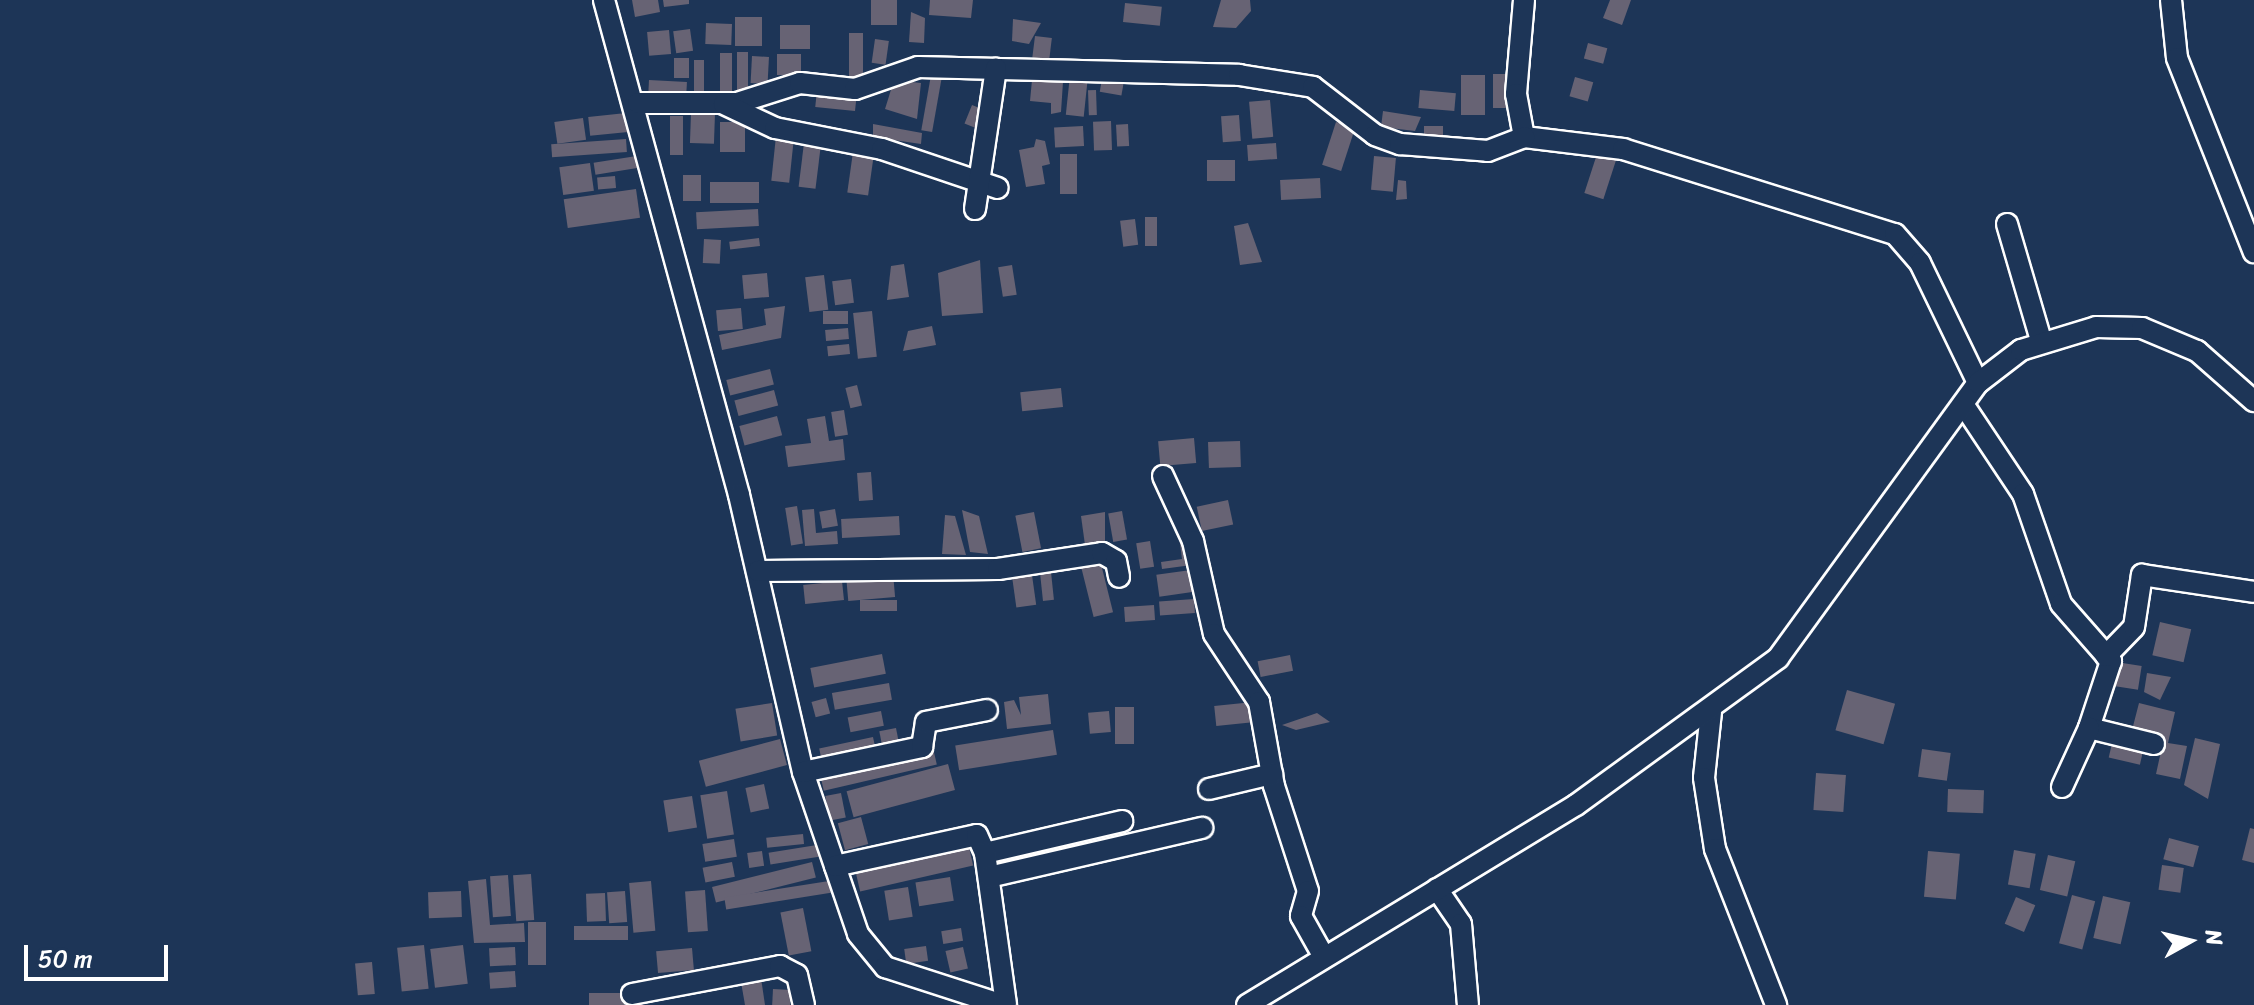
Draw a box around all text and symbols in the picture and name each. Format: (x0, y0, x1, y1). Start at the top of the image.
north arrow (2150, 901, 2230, 981)
text: N (2194, 927, 2235, 948)
scale bar (28, 929, 172, 979)
text: 50 m (38, 938, 93, 980)

